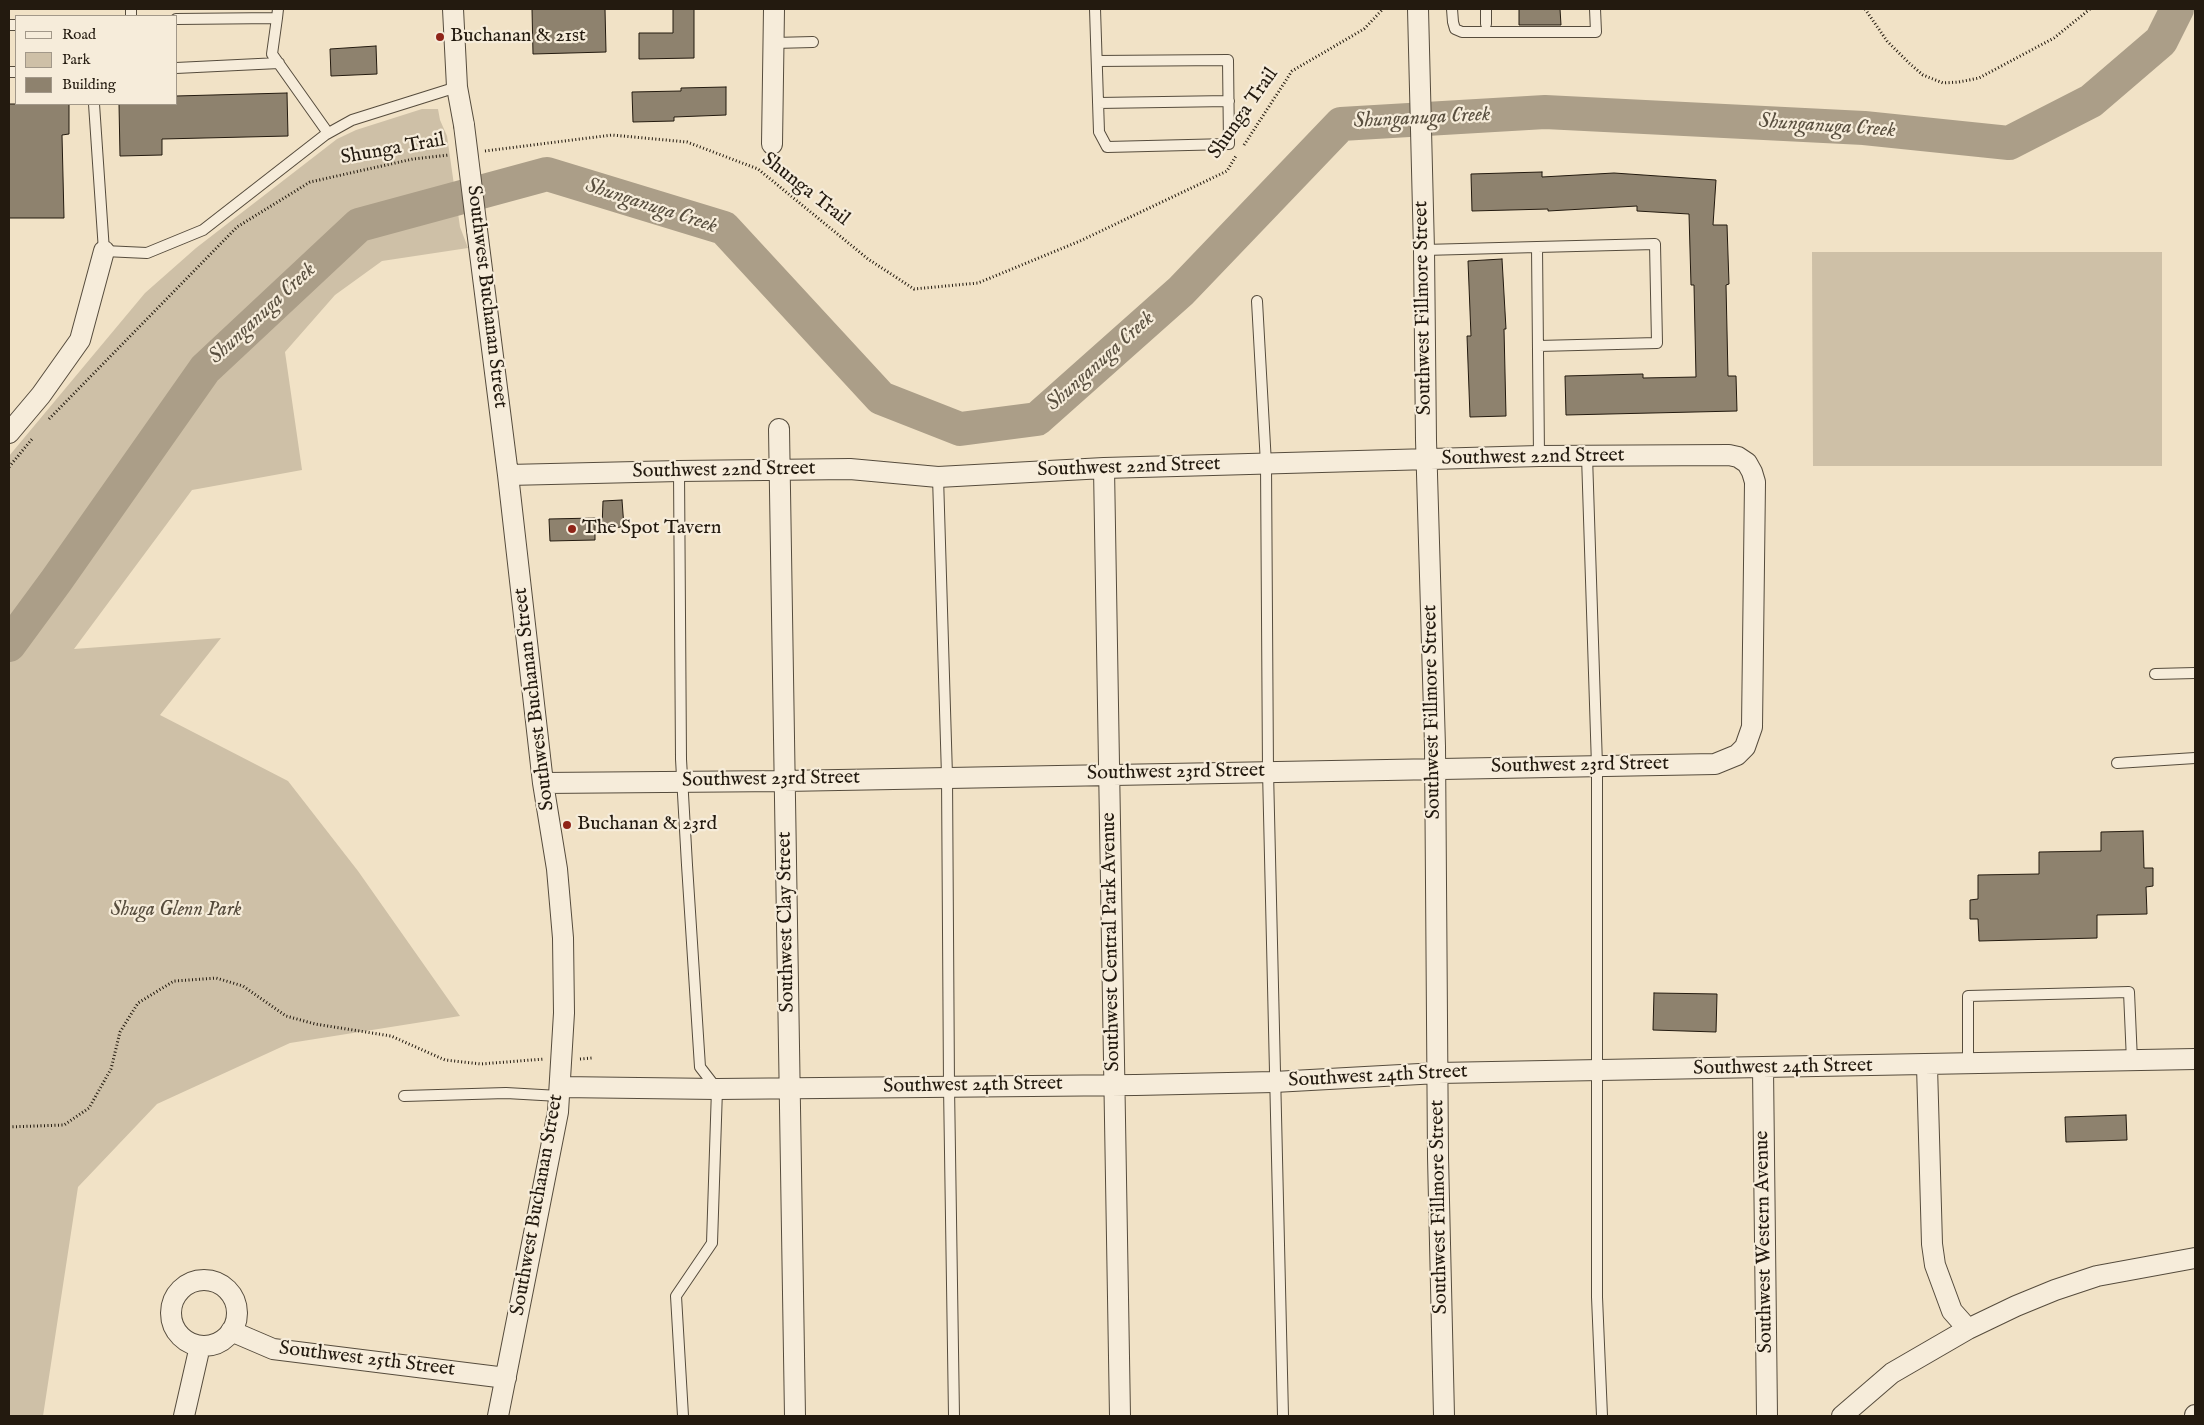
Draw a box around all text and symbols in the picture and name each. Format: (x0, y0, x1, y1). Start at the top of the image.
legend (15, 15, 178, 105)
text: Road (62, 25, 96, 44)
place label: Buchanan & 21st (450, 25, 586, 49)
marker: Buchanan & 21st (434, 31, 446, 43)
text: Park (62, 50, 91, 69)
street label: Shunga Trail (1204, 64, 1284, 164)
text: Building (62, 75, 116, 94)
water label: Shunganuga Creek (1353, 103, 1491, 135)
water label: Shunganuga Creek (1758, 110, 1896, 144)
street label: Shunga Trail (339, 129, 447, 171)
street label: Shunga Trail (756, 148, 854, 232)
water label: Shunganuga Creek (582, 174, 720, 240)
street label: Southwest Buchanan Street (460, 184, 512, 410)
street label: Southwest Fillmore Street (1410, 200, 1438, 416)
water label: Shunganuga Creek (204, 258, 322, 370)
water label: Shunganuga Creek (1042, 307, 1160, 417)
street label: Southwest 22nd Street (1441, 444, 1625, 472)
street label: Southwest 22nd Street (1037, 453, 1221, 483)
street label: Southwest 22nd Street (632, 457, 816, 485)
place label: The Spot Tavern (582, 517, 721, 541)
marker: The Spot Tavern (566, 523, 578, 535)
street label: Southwest Buchanan Street (509, 586, 561, 812)
street label: Southwest Fillmore Street (1419, 604, 1447, 820)
street label: Southwest 23rd Street (1491, 752, 1669, 780)
street label: Southwest 23rd Street (1087, 759, 1265, 787)
street label: Southwest 23rd Street (682, 766, 860, 794)
street label: Southwest Central Park Avenue (1098, 812, 1126, 1072)
place label: Buchanan & 23rd (577, 813, 717, 837)
marker: Buchanan & 23rd (561, 819, 573, 831)
street label: Southwest Clay Street (773, 831, 801, 1013)
park label: Shuga Glenn Park (110, 899, 242, 923)
street label: Southwest 24th Street (1693, 1054, 1873, 1082)
street label: Southwest 24th Street (1288, 1060, 1468, 1094)
street label: Southwest 24th Street (883, 1072, 1063, 1100)
street label: Southwest Buchanan Street (507, 1092, 569, 1318)
street label: Southwest Fillmore Street (1426, 1099, 1454, 1315)
street label: Southwest Western Avenue (1751, 1130, 1779, 1354)
street label: Southwest 25th Street (278, 1337, 456, 1383)

